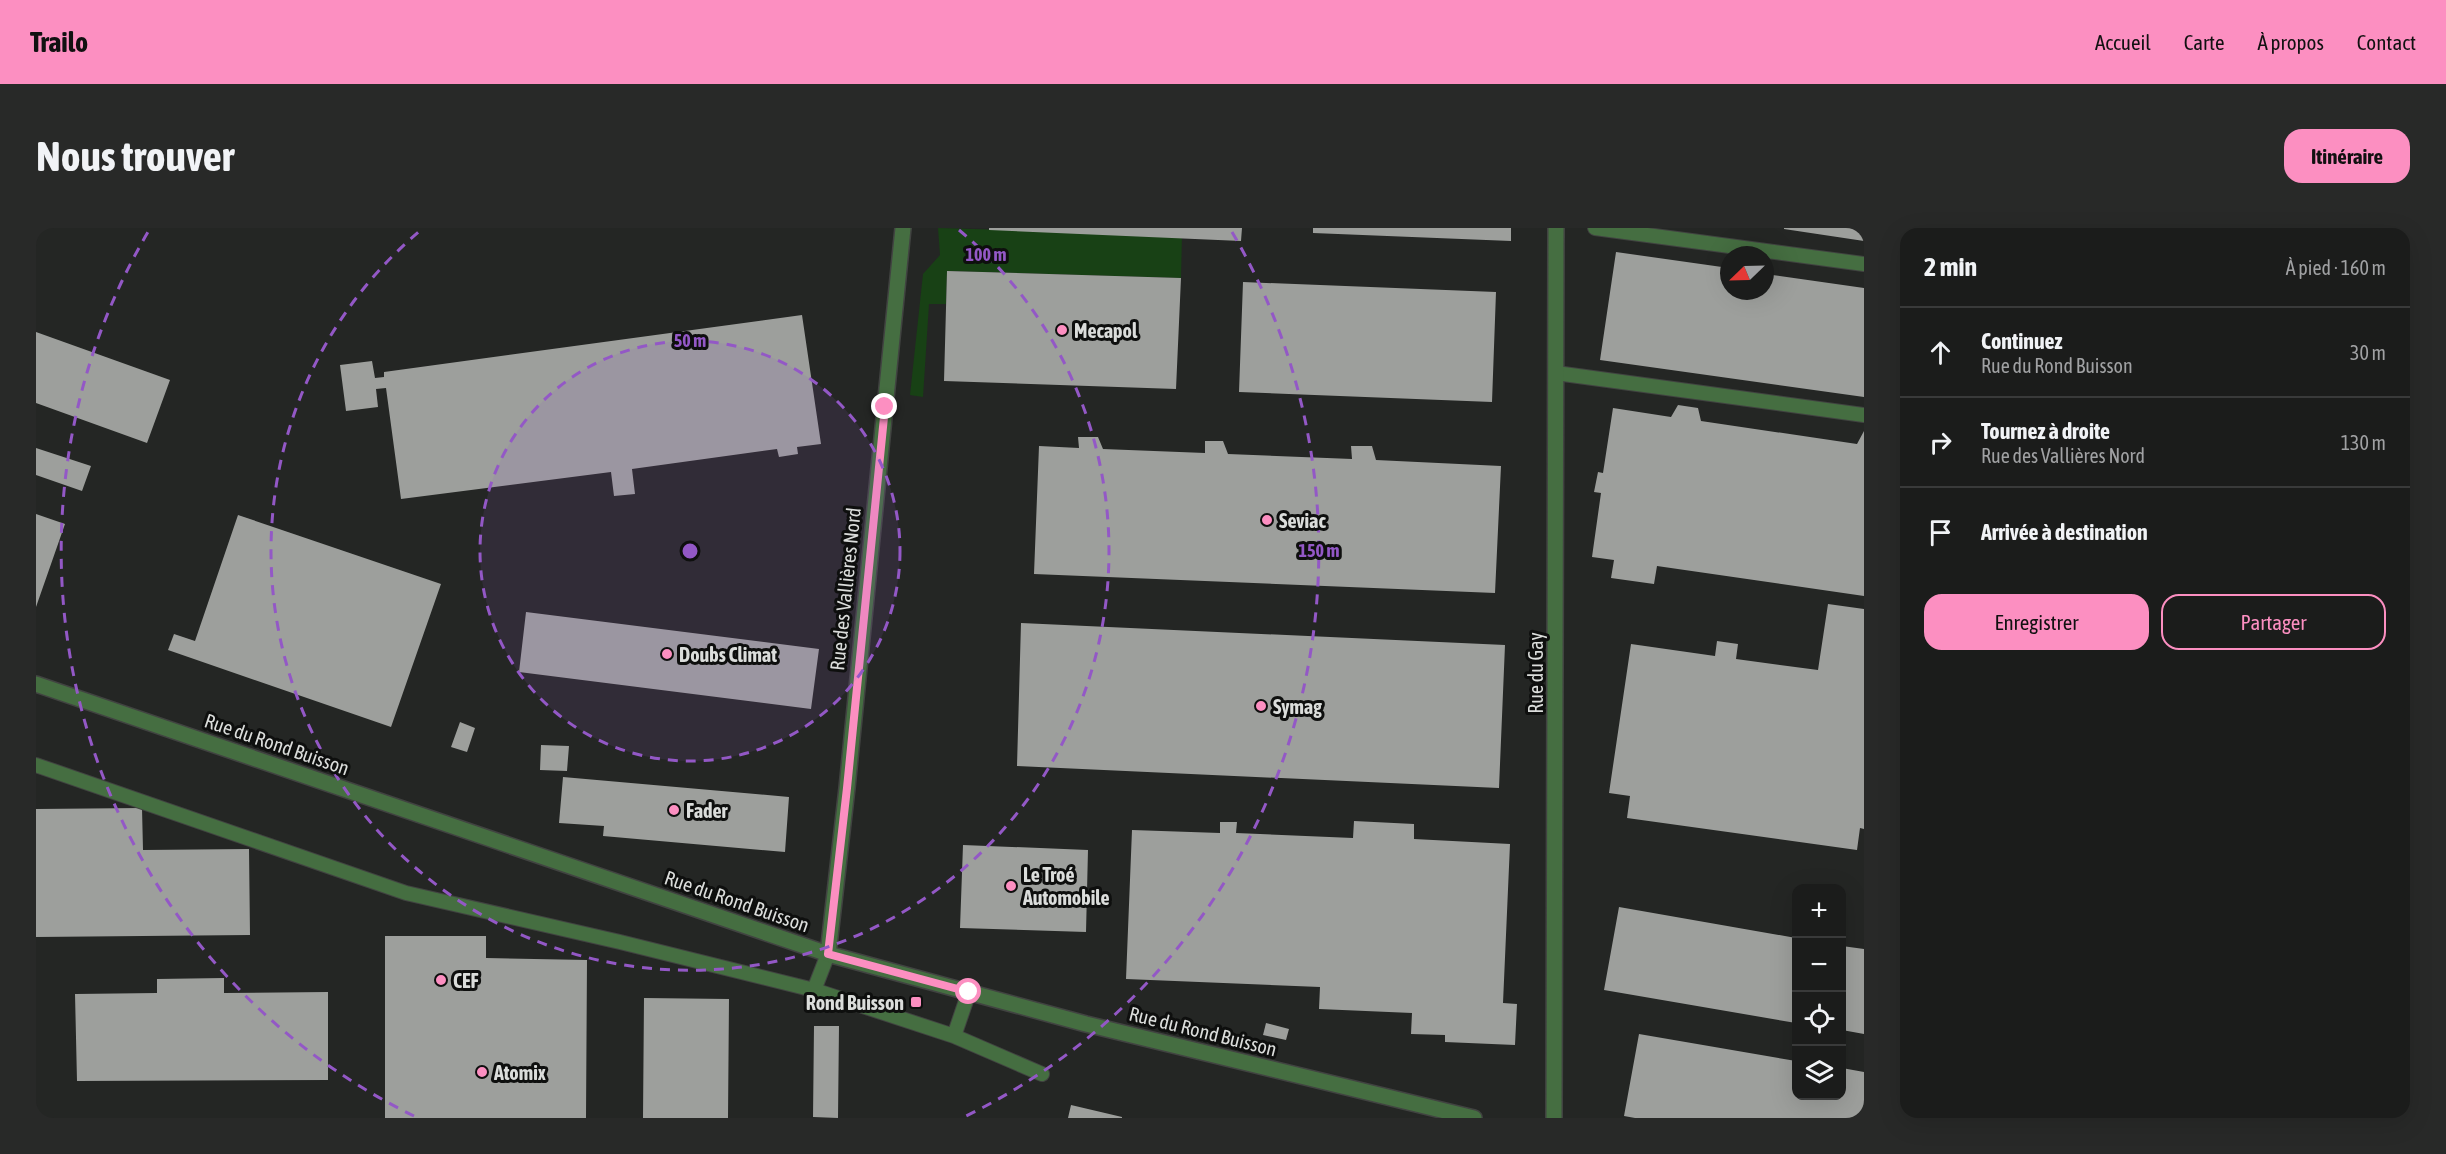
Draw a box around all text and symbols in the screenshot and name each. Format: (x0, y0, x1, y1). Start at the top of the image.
text: Trailo (30, 26, 88, 58)
text: Accueil (2095, 30, 2151, 54)
text: Carte (2184, 30, 2224, 54)
text: À propos (2257, 30, 2324, 54)
text: Contact (2357, 30, 2416, 54)
button: Itinéraire (2284, 129, 2410, 183)
text: Nous trouver (36, 132, 234, 180)
text: 100 m (966, 244, 1006, 265)
north arrow (1720, 246, 1774, 300)
text: 2 min (1924, 252, 1977, 282)
text: À pied · 160 m (2286, 256, 2386, 279)
place label: Mecapol (1074, 319, 1138, 342)
marker: Mecapol (1055, 323, 1069, 337)
text: Continuez (1981, 328, 2063, 354)
text: 50 m (674, 330, 706, 351)
icon: ahead (1924, 336, 1957, 369)
text: 30 m (2350, 341, 2386, 364)
text: Rue du Rond Buisson (1981, 354, 2133, 377)
route end (871, 393, 897, 419)
text: Tournez à droite (1981, 418, 2110, 444)
icon: right (1924, 426, 1957, 459)
text: 130 m (2341, 431, 2386, 454)
text: Rue des Vallières Nord (1981, 444, 2145, 467)
street label: Rue des Vallières Nord (825, 506, 865, 672)
place label: Seviac (1279, 509, 1326, 532)
marker: Seviac (1260, 513, 1274, 527)
icon: arrive (1924, 516, 1957, 549)
text: Arrivée à destination (1981, 519, 2148, 545)
text: 150 m (1299, 540, 1339, 561)
centre of rings (680, 541, 700, 561)
button: Enregistrer (1924, 594, 2149, 650)
button: Partager (2161, 594, 2386, 650)
street label: Rue du Gay (1524, 632, 1547, 714)
place label: Doubs Climat (679, 643, 777, 666)
marker: Doubs Climat (660, 647, 674, 661)
place label: Symag (1273, 695, 1322, 718)
marker: Symag (1254, 699, 1268, 713)
street label: Rue du Rond Buisson (202, 708, 352, 780)
place label: Fader (686, 799, 729, 822)
marker: Fader (667, 803, 681, 817)
place label: Le Troé Automobile (1022, 863, 1109, 909)
street label: Rue du Rond Buisson (662, 865, 812, 937)
marker: Le Troé Automobile (1004, 879, 1018, 893)
map controls (1792, 884, 1846, 1100)
button: + (1792, 884, 1846, 938)
button: − (1792, 938, 1846, 992)
place label: CEF (453, 969, 479, 992)
marker: CEF (434, 973, 448, 987)
route start (955, 978, 981, 1004)
place label: Rond Buisson (806, 991, 904, 1014)
button: locate (1792, 992, 1846, 1046)
marker: Rond Buisson (909, 995, 923, 1009)
street label: Rue du Rond Buisson (1127, 1001, 1279, 1061)
button: layers (1792, 1046, 1846, 1100)
place label: Atomix (493, 1061, 546, 1084)
marker: Atomix (475, 1065, 489, 1079)

